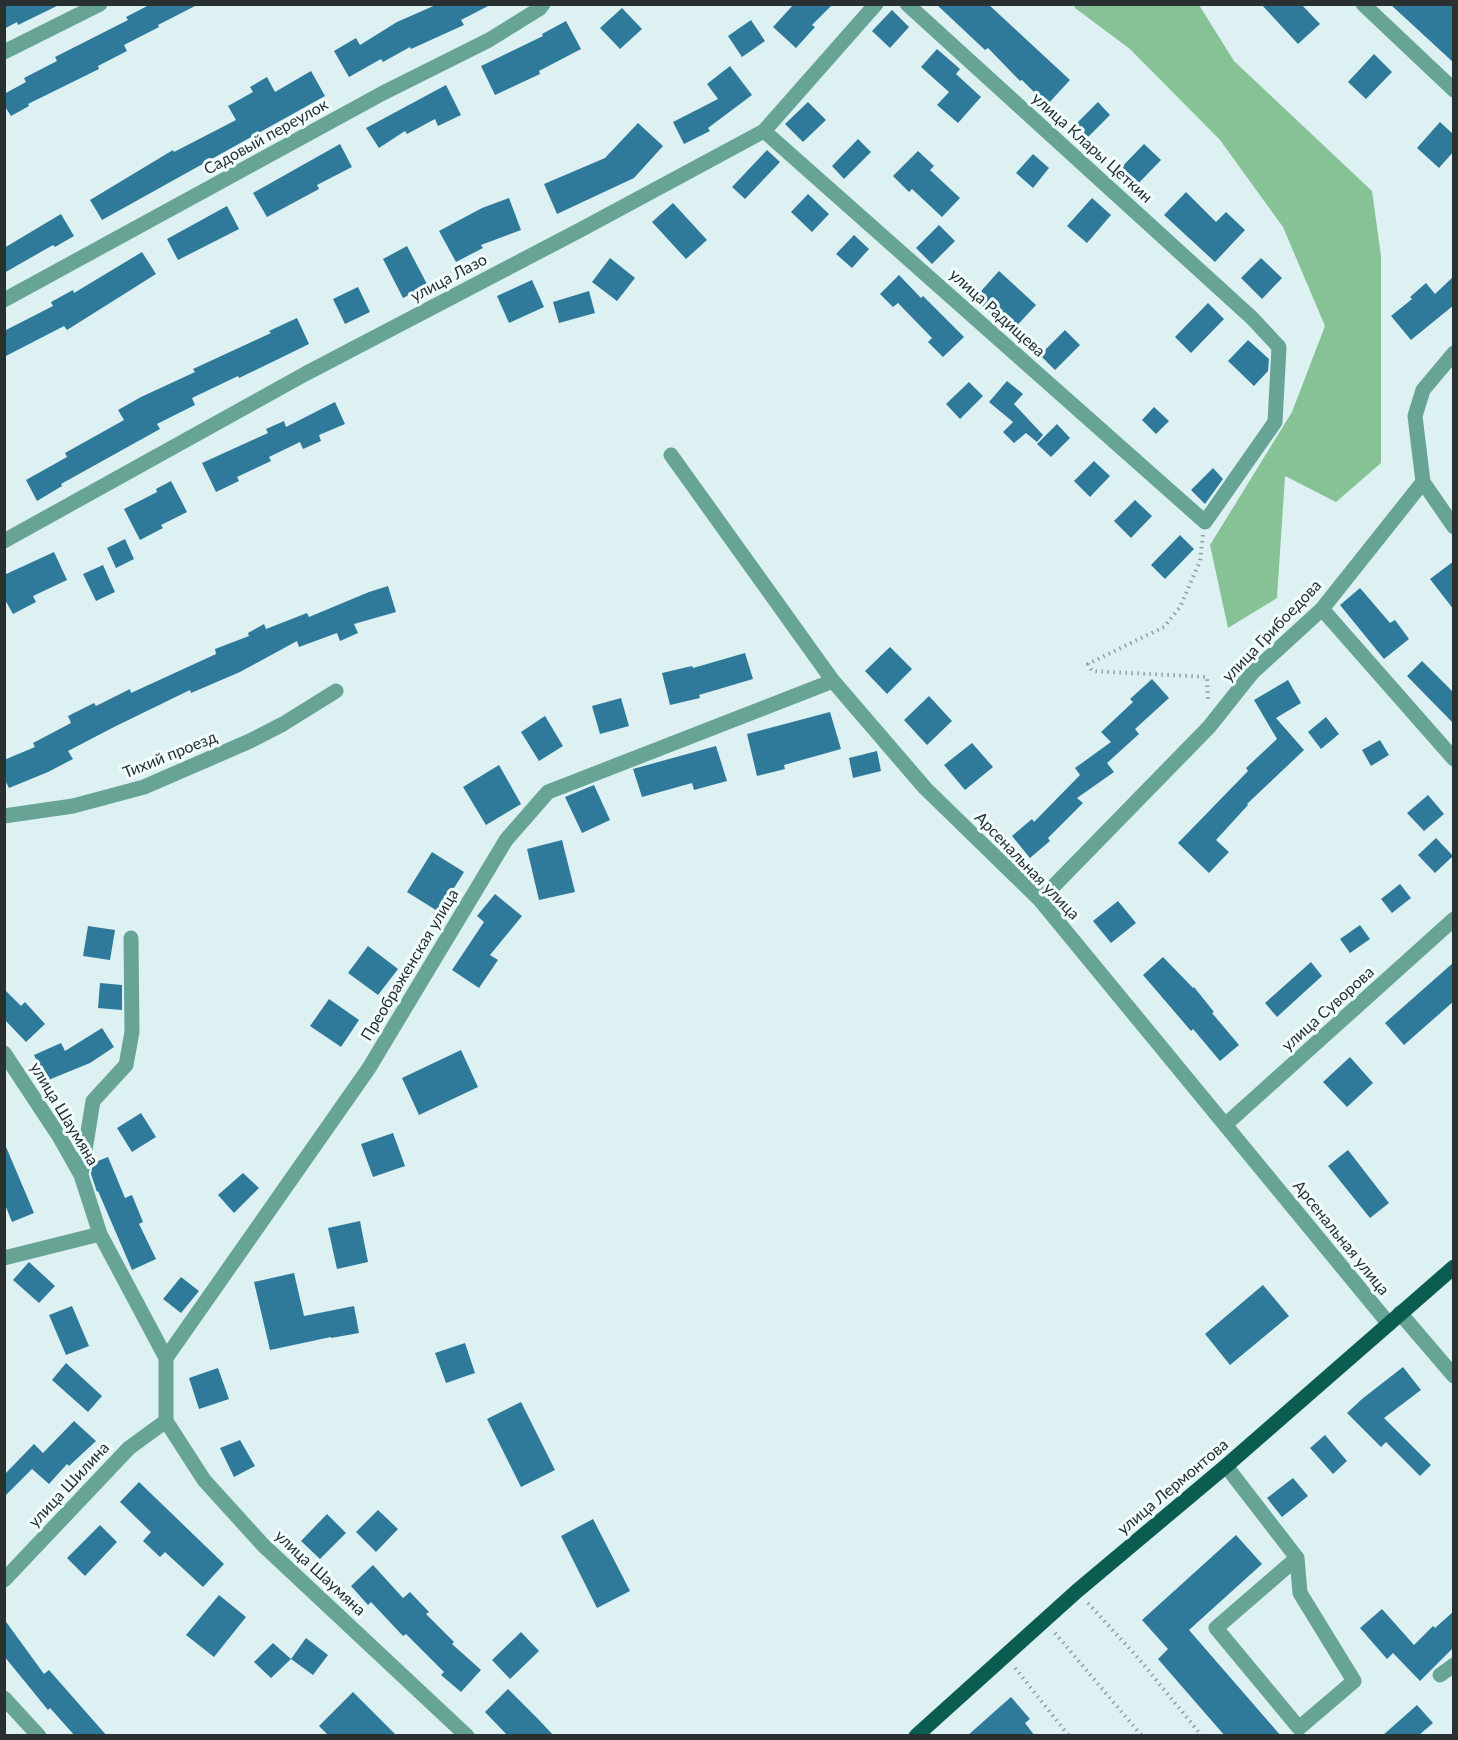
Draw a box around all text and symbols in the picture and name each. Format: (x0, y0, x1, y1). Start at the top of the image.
street label: улица Клары Цеткин (1028, 89, 1156, 207)
street label: Садовый переулок (201, 95, 331, 179)
street label: улица Лазо (408, 250, 490, 306)
street label: улица Радищева (945, 265, 1049, 361)
street label: улица Грибоедова (1218, 576, 1326, 686)
street label: Тихий проезд (120, 727, 220, 783)
street label: Арсенальная улица (971, 808, 1083, 924)
street label: Преображенская улица (357, 886, 463, 1044)
street label: улица Суворова (1278, 963, 1378, 1055)
street label: улица Шаумяна (26, 1059, 102, 1169)
street label: Арсенальная улица (1289, 1177, 1393, 1299)
street label: улица Лермонтова (1114, 1435, 1232, 1539)
street label: улица Шилина (25, 1438, 113, 1532)
street label: улица Шаумяна (271, 1526, 369, 1620)

